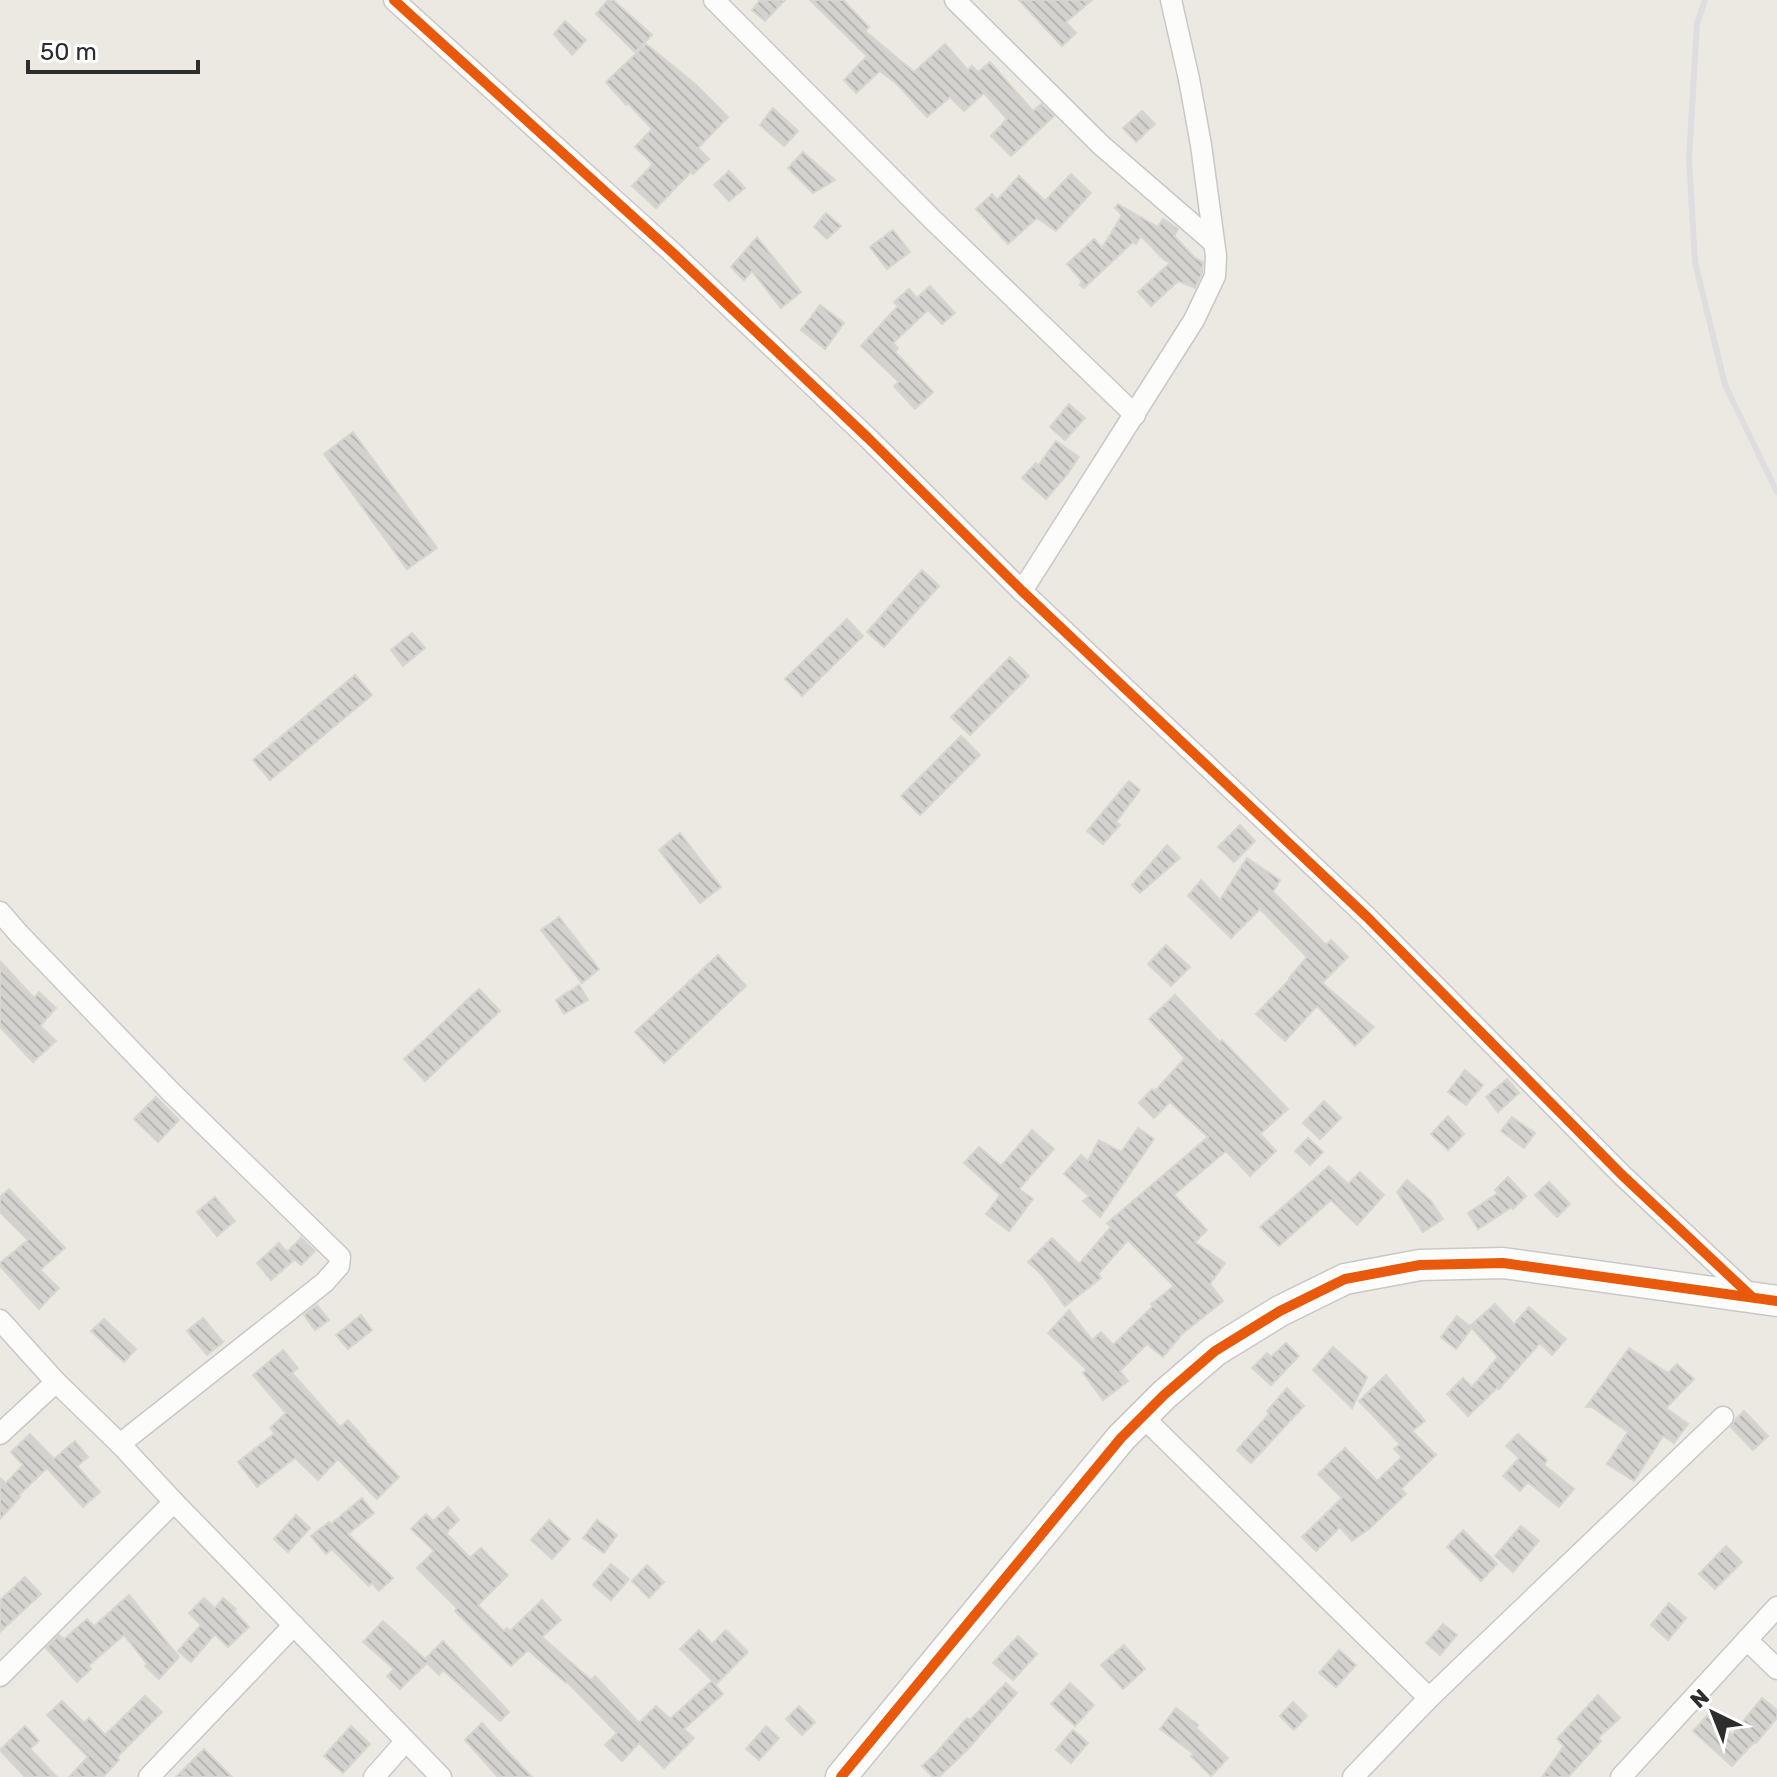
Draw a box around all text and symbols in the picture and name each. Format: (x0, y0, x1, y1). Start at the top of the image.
scale bar (28, 24, 198, 74)
text: 50 m (40, 38, 97, 66)
north arrow (1673, 1673, 1753, 1753)
text: N (1685, 1683, 1715, 1714)

